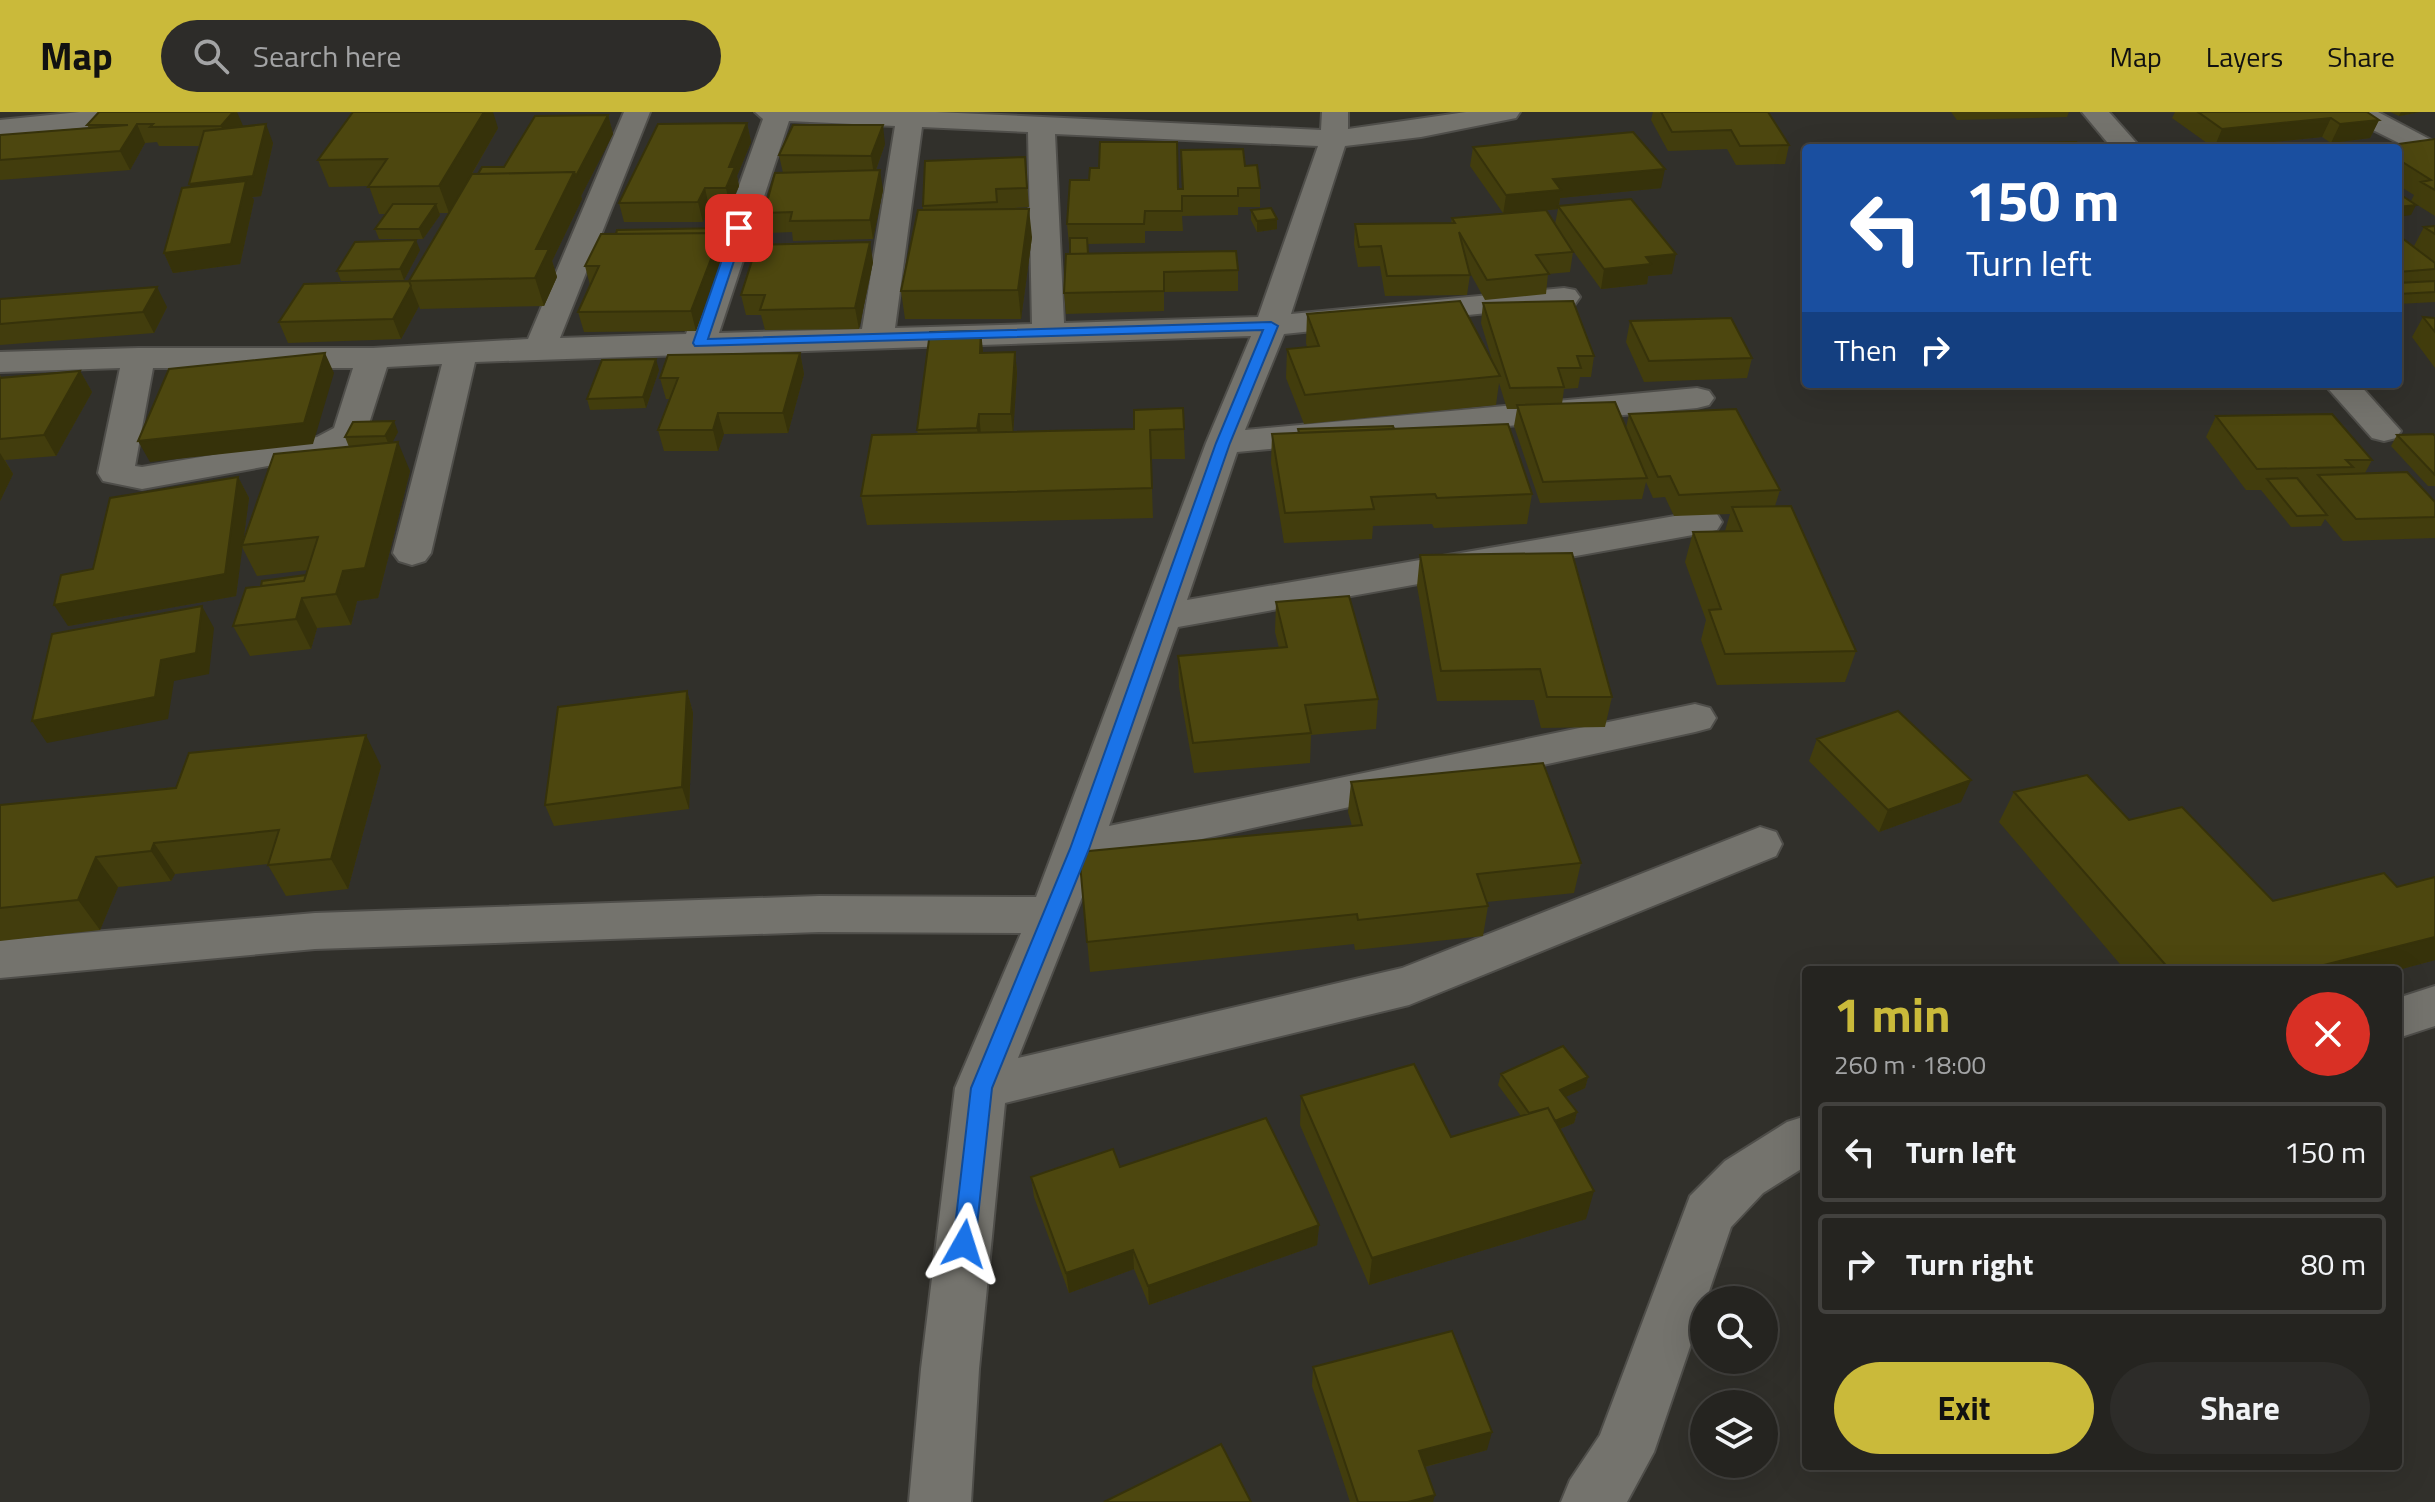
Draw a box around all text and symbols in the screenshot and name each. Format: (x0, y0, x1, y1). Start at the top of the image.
search box (161, 20, 721, 92)
text: Map (40, 27, 113, 85)
text: Search here (253, 33, 402, 79)
icon: search (189, 34, 233, 78)
text: Map (2109, 35, 2162, 78)
text: Layers (2206, 35, 2283, 78)
text: Share (2327, 35, 2395, 78)
text: 150 m (1966, 158, 2119, 243)
icon: left (1834, 176, 1938, 280)
pin (705, 194, 773, 262)
icon: arrive (717, 206, 761, 250)
text: Turn left (1966, 235, 2092, 290)
text: Then (1834, 327, 1897, 373)
icon: right (1913, 328, 1957, 372)
text: 1 min (1834, 978, 1951, 1051)
button: close (2286, 992, 2370, 1076)
text: 260 m · 18:00 (1834, 1045, 1986, 1084)
text: Turn left (1906, 1129, 2016, 1175)
text: 150 m (2284, 1129, 2366, 1175)
icon: left (1838, 1130, 1882, 1174)
position arrow (922, 1202, 1006, 1286)
text: Turn right (1906, 1241, 2034, 1287)
text: 80 m (2301, 1241, 2366, 1287)
icon: right (1838, 1242, 1882, 1286)
map controls (1690, 1286, 1778, 1478)
button: search (1690, 1286, 1778, 1374)
button: Exit (1834, 1362, 2094, 1454)
button: Share (2110, 1362, 2370, 1454)
button: layers (1690, 1390, 1778, 1478)

